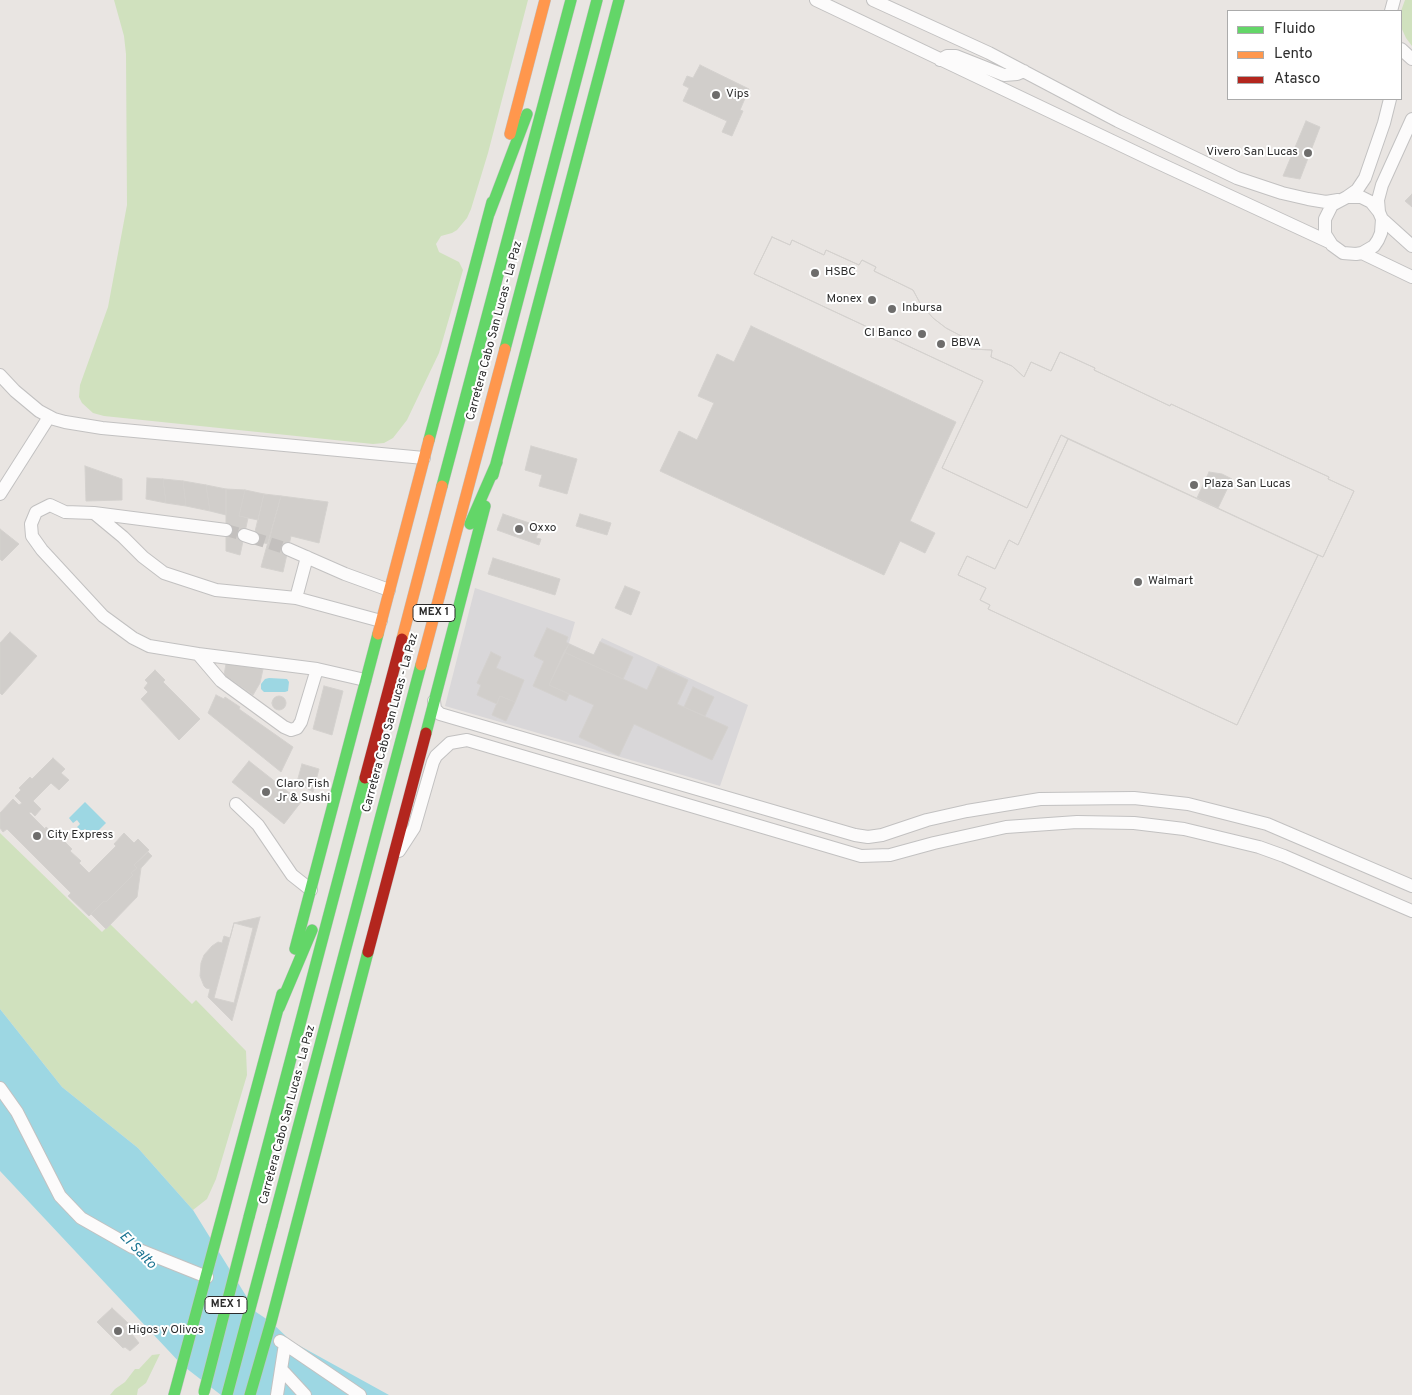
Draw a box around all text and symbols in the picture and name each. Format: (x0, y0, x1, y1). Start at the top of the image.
legend (1227, 10, 1402, 100)
text: Fluido (1274, 20, 1315, 39)
text: Lento (1274, 45, 1313, 64)
text: Atasco (1274, 70, 1320, 89)
place label: Vips (726, 88, 749, 102)
marker: Vips (710, 89, 722, 101)
place label: Vivero San Lucas (1206, 146, 1298, 160)
marker: Vivero San Lucas (1302, 147, 1314, 159)
street label: Carretera Cabo San Lucas - La Paz (464, 240, 526, 422)
place label: HSBC (825, 266, 856, 280)
marker: HSBC (809, 267, 821, 279)
place label: Monex (826, 293, 862, 307)
marker: Monex (866, 294, 878, 306)
place label: Inbursa (902, 302, 942, 316)
marker: Inbursa (886, 303, 898, 315)
place label: CI Banco (864, 327, 912, 341)
marker: CI Banco (916, 328, 928, 340)
place label: BBVA (951, 337, 981, 351)
marker: BBVA (935, 338, 947, 350)
place label: Plaza San Lucas (1204, 478, 1291, 492)
marker: Plaza San Lucas (1188, 479, 1200, 491)
place label: Oxxo (529, 522, 557, 536)
marker: Oxxo (513, 523, 525, 535)
place label: Walmart (1148, 575, 1193, 589)
marker: Walmart (1132, 576, 1144, 588)
road number: MEX 1 (413, 604, 455, 622)
street label: Carretera Cabo San Lucas - La Paz (360, 632, 422, 814)
place label: Claro Fish Jr & Sushi (276, 778, 330, 806)
marker: Claro Fish Jr & Sushi (260, 786, 272, 798)
place label: City Express (47, 829, 113, 843)
marker: City Express (31, 830, 43, 842)
street label: Carretera Cabo San Lucas - La Paz (257, 1024, 319, 1206)
water label: El Salto (115, 1229, 159, 1273)
road number: MEX 1 (205, 1296, 247, 1314)
place label: Higos y Olivos (128, 1324, 204, 1338)
marker: Higos y Olivos (112, 1325, 124, 1337)

